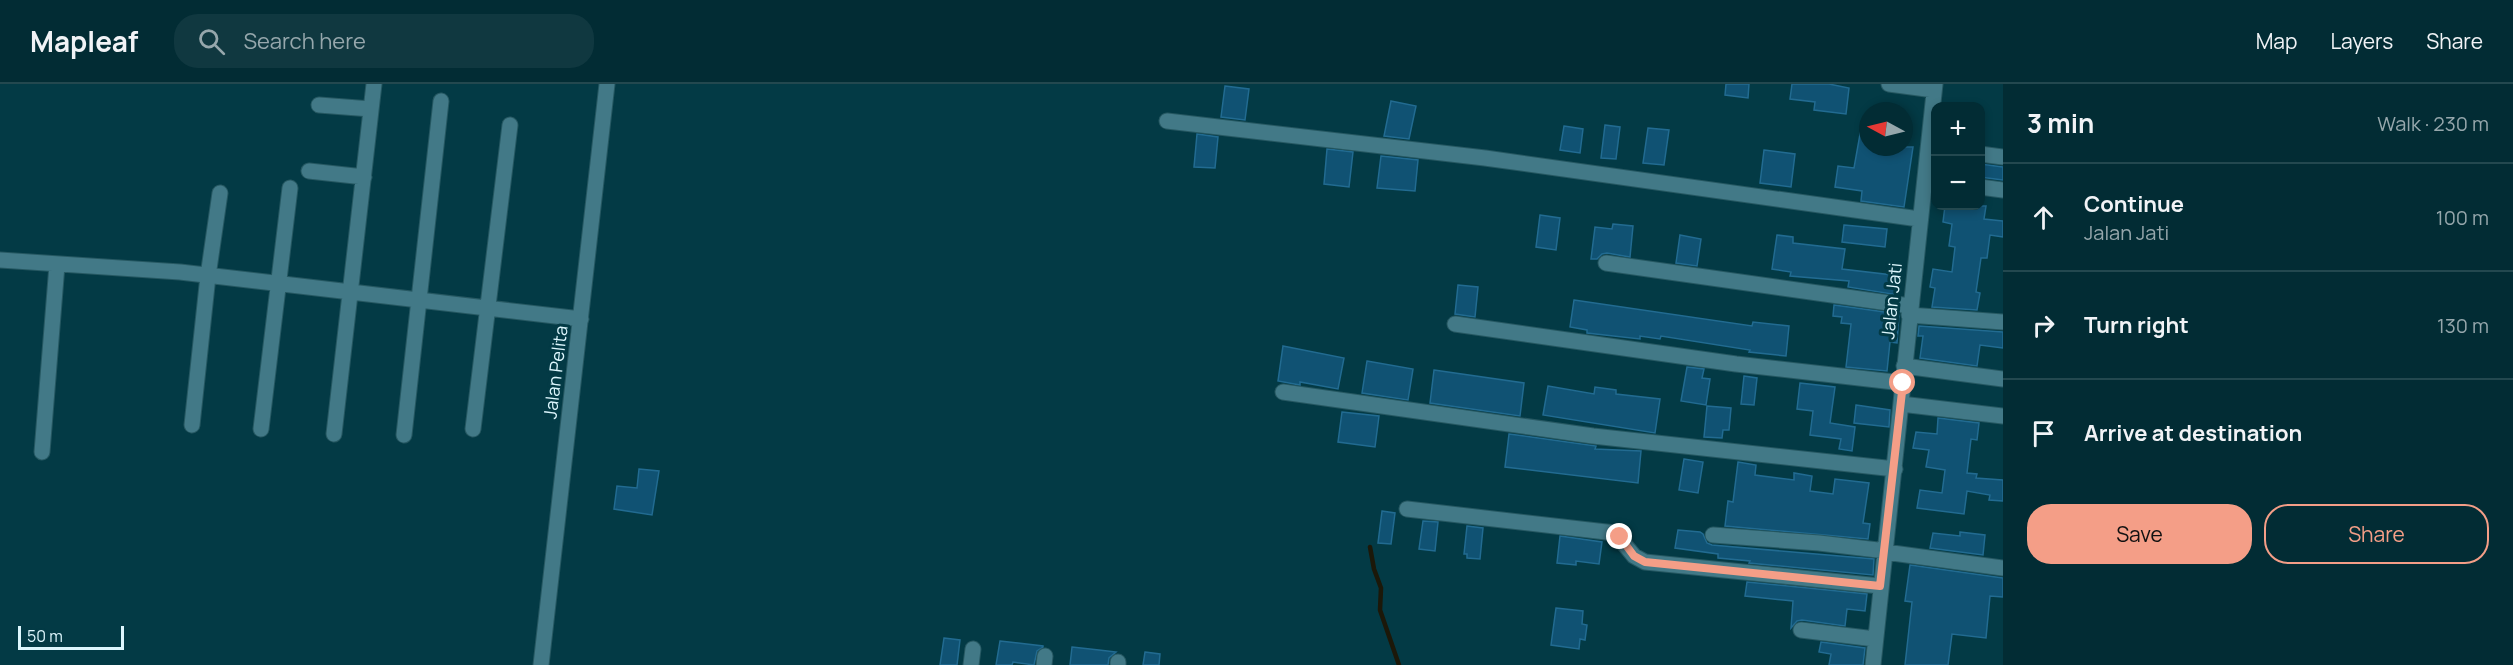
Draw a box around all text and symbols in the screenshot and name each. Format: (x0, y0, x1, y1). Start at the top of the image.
search box (174, 14, 594, 68)
text: Mapleaf (30, 22, 138, 60)
icon: search (195, 25, 228, 58)
text: Search here (243, 26, 366, 56)
text: Map (2256, 27, 2297, 55)
text: Layers (2330, 27, 2393, 55)
text: Share (2426, 27, 2483, 55)
north arrow (1859, 102, 1913, 156)
map controls (1931, 102, 1985, 210)
button: + (1931, 102, 1985, 156)
text: 3 min (2027, 105, 2094, 141)
text: Walk · 230 m (2377, 110, 2489, 137)
button: − (1931, 156, 1985, 210)
text: Continue (2084, 189, 2184, 219)
icon: ahead (2027, 201, 2060, 234)
text: 100 m (2436, 204, 2489, 231)
text: Jalan Jati (2084, 219, 2169, 246)
street label: Jalan Jati (1875, 262, 1907, 340)
icon: right (2027, 309, 2060, 342)
text: Turn right (2084, 310, 2189, 340)
text: 130 m (2437, 312, 2489, 339)
street label: Jalan Pelita (537, 324, 573, 420)
route start (1889, 369, 1915, 395)
icon: arrive (2027, 417, 2060, 450)
text: Arrive at destination (2084, 418, 2302, 448)
button: Save (2027, 504, 2252, 564)
button: Share (2264, 504, 2489, 564)
route end (1606, 523, 1632, 549)
scale bar (18, 623, 124, 650)
text: 50 m (27, 625, 63, 647)

